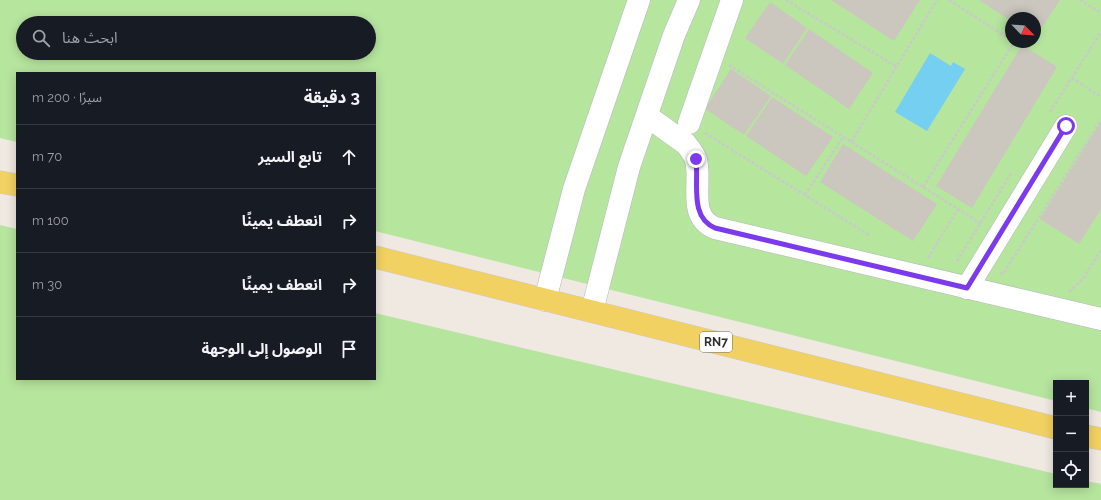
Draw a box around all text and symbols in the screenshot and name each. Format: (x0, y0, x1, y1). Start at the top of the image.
north arrow (1005, 12, 1041, 48)
search box (16, 16, 376, 60)
icon: search (30, 27, 52, 49)
text: ابحث هنا (62, 29, 118, 47)
text: 3 دقيقة (304, 87, 360, 107)
text: سيرًا · 200 m (32, 90, 102, 105)
route start (1057, 117, 1075, 135)
icon: ahead (338, 146, 360, 168)
text: تابع السير (258, 148, 322, 166)
text: 70 m (32, 149, 62, 164)
route end (687, 150, 705, 168)
icon: right (338, 210, 360, 232)
text: انعطف يمينًا (242, 212, 322, 230)
text: 100 m (32, 213, 69, 228)
icon: right (338, 274, 360, 296)
text: انعطف يمينًا (242, 276, 322, 294)
text: 30 m (32, 277, 62, 292)
road number: RN7 (700, 332, 732, 352)
icon: arrive (338, 338, 360, 360)
text: الوصول إلى الوجهة (202, 340, 322, 358)
map controls (1053, 380, 1089, 488)
button: + (1053, 380, 1089, 416)
button: − (1053, 416, 1089, 452)
button: locate (1053, 452, 1089, 488)

